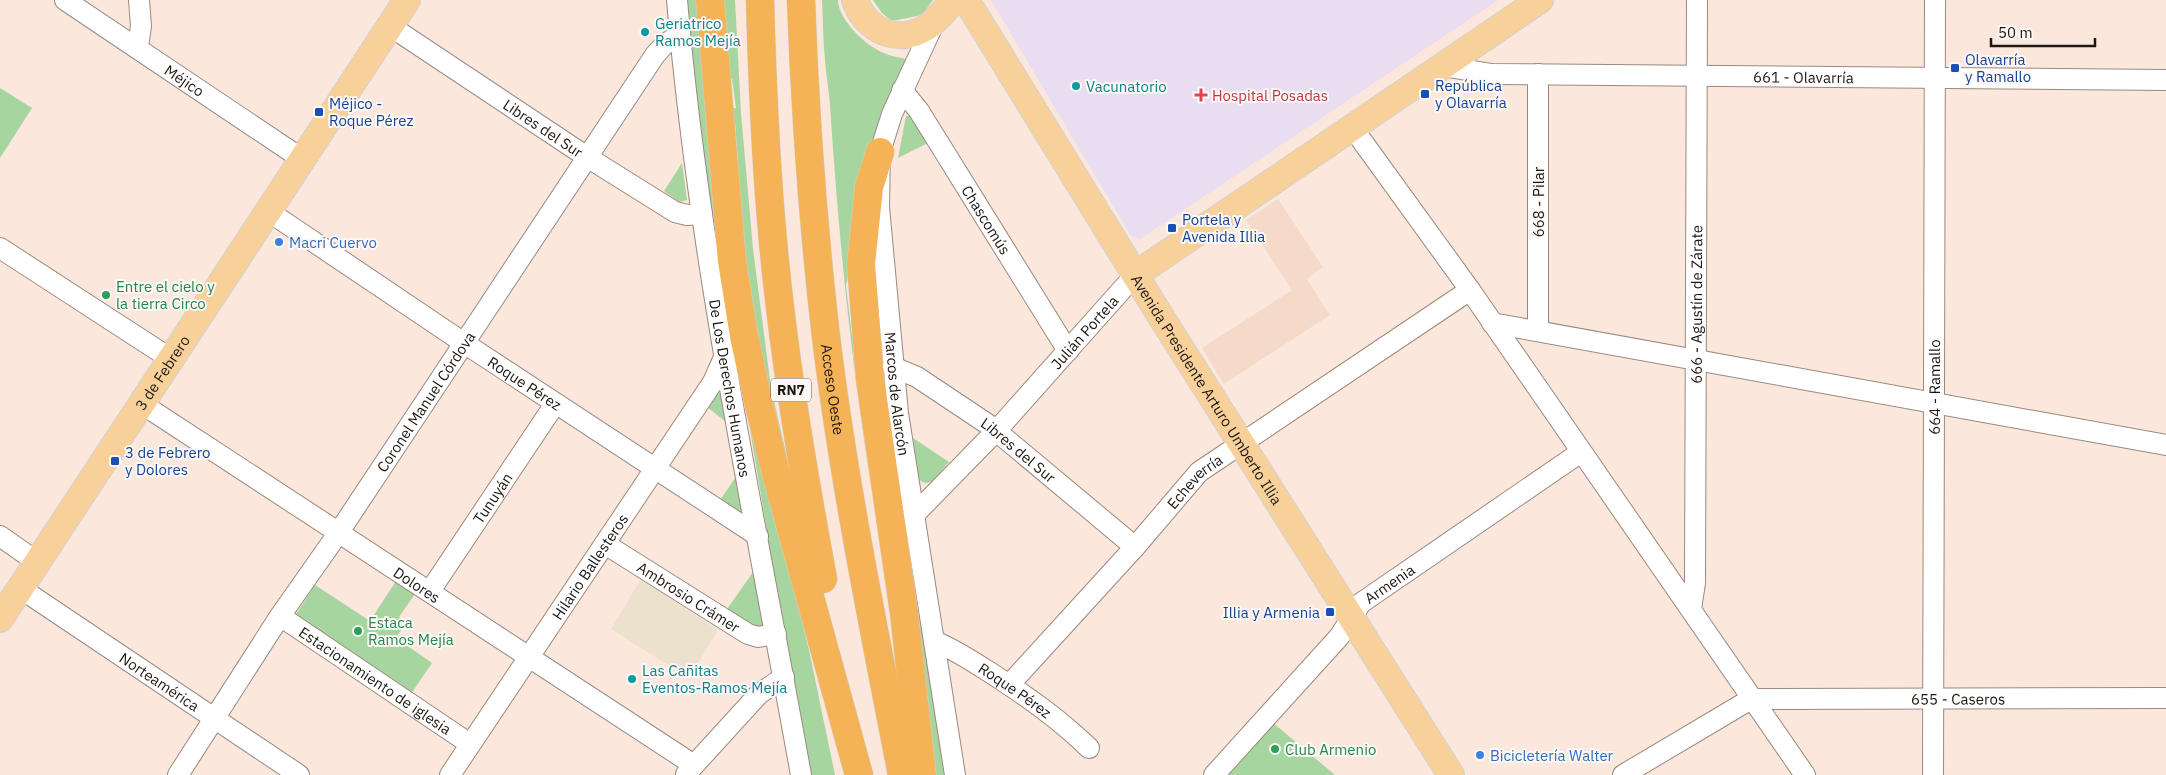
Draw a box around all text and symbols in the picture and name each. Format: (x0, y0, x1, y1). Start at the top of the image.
place label: Geriatrico Ramos Mejía (655, 14, 741, 50)
scale bar (1991, 15, 2095, 47)
text: 50 m (1998, 23, 2033, 42)
marker: Geriatrico Ramos Mejía (639, 26, 651, 38)
place label: Olavarría y Ramallo (1965, 50, 2031, 86)
street label: Méjico (161, 60, 208, 100)
marker: Olavarría y Ramallo (1949, 62, 1961, 74)
street label: 661 - Olavarría (1753, 67, 1854, 87)
place label: República y Olavarría (1435, 76, 1507, 112)
place label: Vacunatorio (1086, 77, 1167, 96)
marker: Vacunatorio (1070, 80, 1082, 92)
place label: Hospital Posadas (1212, 86, 1328, 105)
marker: Hospital Posadas (1194, 88, 1208, 102)
marker: República y Olavarría (1419, 88, 1431, 100)
place label: Méjico - Roque Pérez (329, 94, 413, 130)
street label: Libres del Sur (500, 95, 587, 162)
marker: Méjico - Roque Pérez (313, 106, 325, 118)
street label: 668 - Pilar (1529, 166, 1548, 237)
street label: Chascomús (958, 182, 1015, 258)
place label: Portela y Avenida Illia (1182, 210, 1265, 246)
marker: Portela y Avenida Illia (1166, 222, 1178, 234)
street label: 666 - Agustín de Zárate (1686, 225, 1706, 384)
place label: Macri Cuervo (289, 233, 377, 252)
marker: Macri Cuervo (273, 236, 285, 248)
street label: Avenida Presidente Arturo Umberto Illia (1127, 271, 1287, 508)
place label: Entre el cielo y la tierra Circo (116, 277, 215, 313)
marker: Entre el cielo y la tierra Circo (100, 289, 112, 301)
street label: Julián Portela (1046, 291, 1122, 373)
street label: De Los Derechos Humanos (706, 298, 755, 479)
street label: Coronel Manuel Córdova (372, 328, 479, 475)
street label: Marcos de Alarcón (881, 331, 914, 457)
street label: 3 de Febrero (131, 332, 194, 413)
street label: 664 - Ramallo (1924, 339, 1944, 435)
street label: Acceso Oeste (817, 343, 849, 436)
street label: Roque Pérez (484, 352, 565, 414)
road number: RN7 (771, 378, 811, 402)
street label: Libres del Sur (978, 413, 1060, 487)
place label: 3 de Febrero y Dolores (125, 443, 210, 479)
street label: Echeverría (1163, 450, 1226, 512)
marker: 3 de Febrero y Dolores (109, 455, 121, 467)
street label: Tunuyán (468, 469, 516, 527)
street label: Hilario Ballesteros (547, 510, 632, 623)
street label: Ambrosio Crámer (634, 557, 744, 636)
street label: Armenia (1360, 560, 1418, 607)
street label: Dolores (390, 562, 444, 607)
place label: Illia y Armenia (1223, 603, 1320, 622)
marker: Illia y Armenia (1324, 606, 1336, 618)
place label: Estaca Ramos Mejía (368, 613, 454, 649)
street label: Estacionamiento de iglesia (295, 622, 455, 738)
marker: Estaca Ramos Mejía (352, 625, 364, 637)
street label: Norteamérica (116, 648, 203, 715)
street label: Roque Pérez (975, 658, 1056, 722)
place label: Las Cañitas Eventos-Ramos Mejía (642, 661, 787, 697)
marker: Las Cañitas Eventos-Ramos Mejía (626, 673, 638, 685)
street label: 655 - Caseros (1911, 689, 2005, 708)
place label: Club Armenio (1285, 740, 1376, 759)
marker: Club Armenio (1269, 743, 1281, 755)
place label: Bicicletería Walter (1490, 746, 1614, 765)
marker: Bicicletería Walter (1474, 749, 1486, 761)

